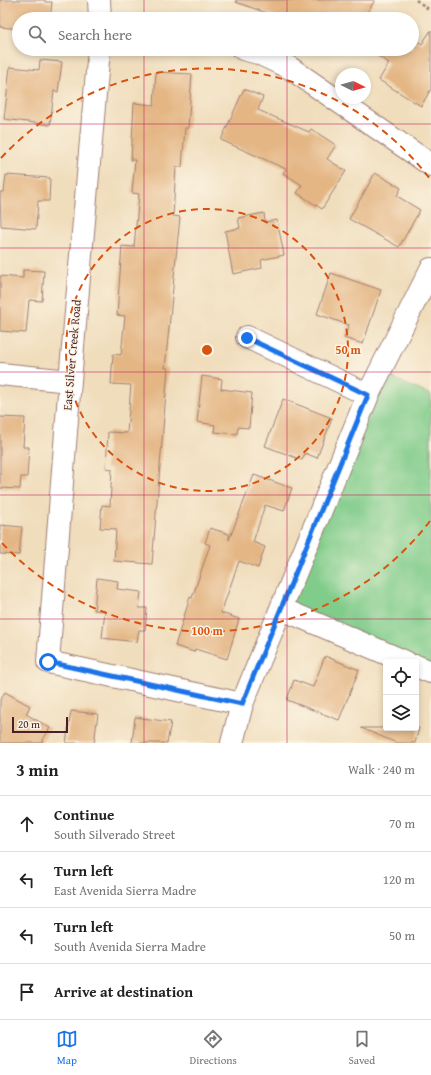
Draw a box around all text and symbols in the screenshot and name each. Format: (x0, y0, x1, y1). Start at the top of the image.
search box (12, 12, 419, 56)
icon: search (26, 23, 48, 45)
text: Search here (58, 24, 132, 45)
north arrow (335, 68, 371, 104)
street label: East Silver Creek Road (58, 298, 85, 411)
route end (238, 329, 256, 347)
text: 50 m (335, 341, 361, 358)
centre of rings (200, 343, 214, 357)
text: 100 m (191, 622, 224, 639)
route start (39, 653, 57, 671)
map controls (383, 659, 419, 731)
button: locate (383, 659, 419, 695)
button: layers (383, 695, 419, 731)
scale bar (12, 715, 68, 734)
text: 20 m (18, 716, 40, 732)
text: 3 min (16, 757, 58, 782)
text: Walk · 240 m (348, 760, 415, 779)
text: Continue (54, 804, 115, 825)
icon: ahead (16, 813, 38, 835)
text: 70 m (389, 814, 415, 833)
text: South Silverado Street (54, 825, 175, 844)
text: Turn left (54, 860, 113, 881)
icon: left (16, 869, 38, 891)
text: 120 m (383, 870, 415, 889)
text: East Avenida Sierra Madre (54, 881, 196, 900)
text: Turn left (54, 916, 113, 937)
icon: left (16, 925, 38, 947)
text: 50 m (389, 926, 415, 945)
text: South Avenida Sierra Madre (54, 937, 206, 956)
icon: arrive (16, 981, 38, 1003)
text: Arrive at destination (54, 981, 193, 1002)
tab: Map (56, 1028, 78, 1068)
tab: Directions (190, 1028, 237, 1068)
tab: Saved (348, 1028, 375, 1068)

